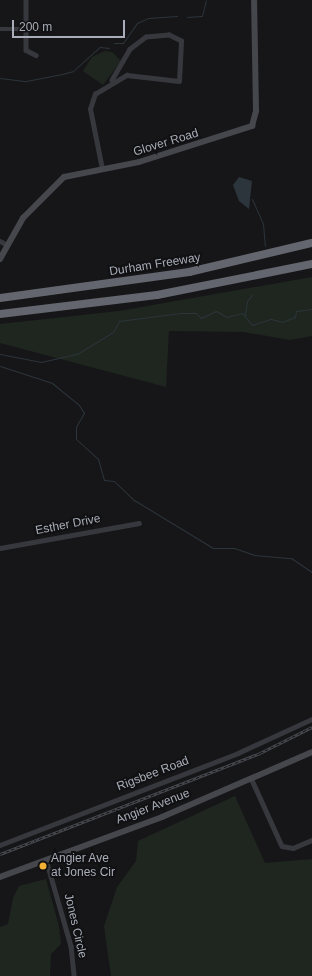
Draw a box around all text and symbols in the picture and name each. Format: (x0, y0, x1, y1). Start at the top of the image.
scale bar (14, 12, 127, 38)
text: 200 m (19, 20, 52, 34)
street label: Glover Road (132, 126, 200, 160)
street label: Durham Freeway (108, 251, 202, 279)
street label: Esther Drive (34, 512, 102, 538)
street label: Rigsbee Road (115, 754, 191, 794)
street label: Angier Avenue (114, 786, 192, 828)
place label: Angier Ave at Jones Cir (51, 852, 115, 880)
marker: Angier Ave at Jones Cir (38, 861, 48, 871)
street label: Jones Circle (61, 892, 89, 960)

